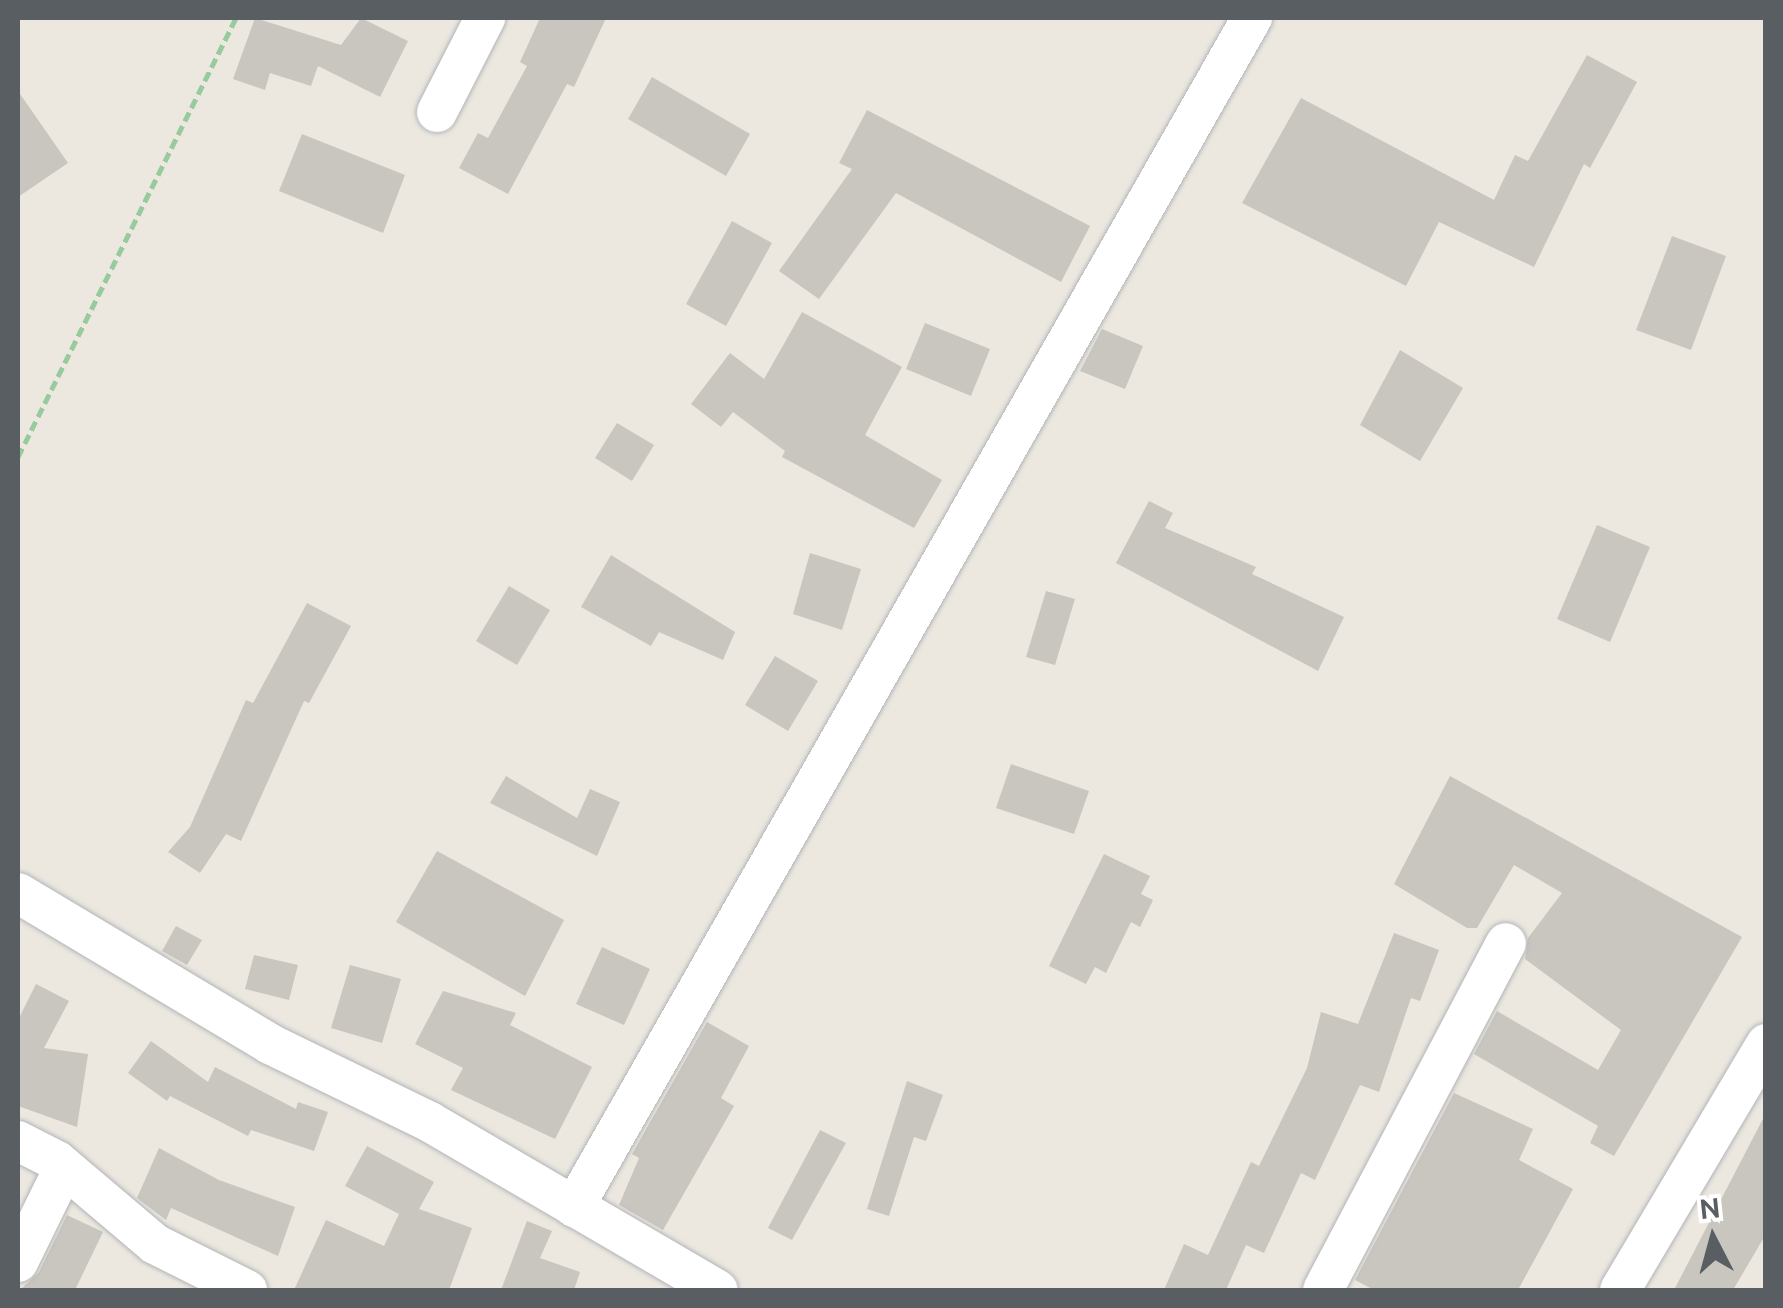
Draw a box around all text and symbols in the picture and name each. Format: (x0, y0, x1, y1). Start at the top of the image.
north arrow (1663, 1188, 1763, 1288)
text: N (1698, 1191, 1722, 1224)

